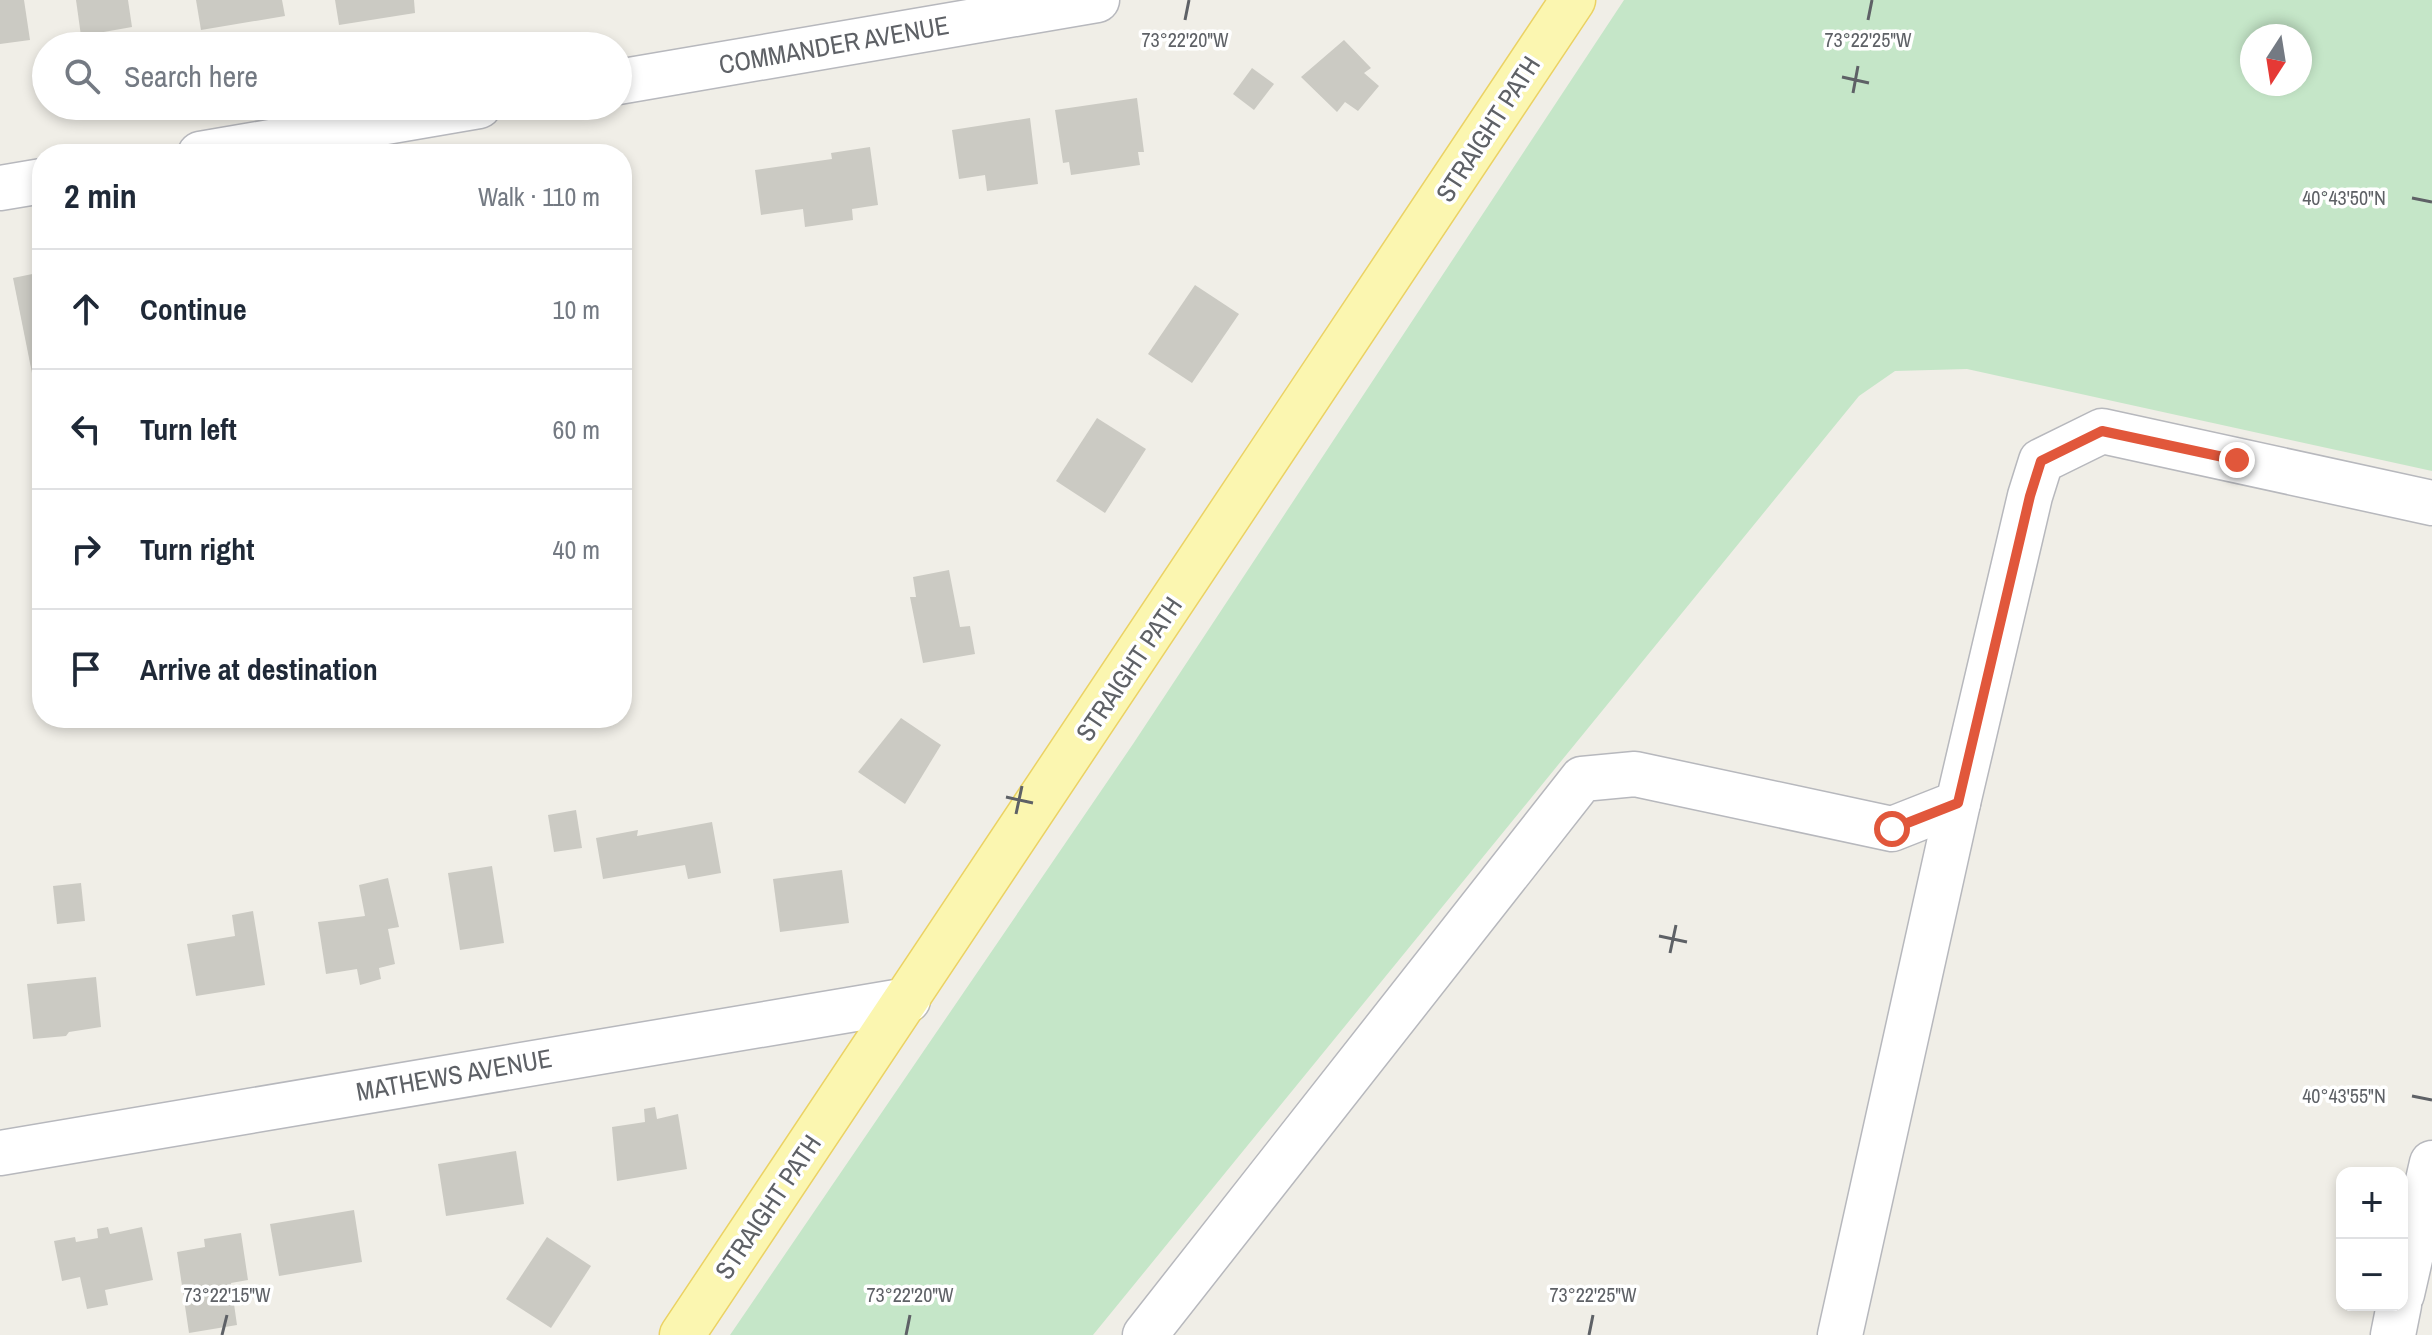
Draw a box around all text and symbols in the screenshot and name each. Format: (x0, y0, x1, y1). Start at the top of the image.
street label: COMMANDER AVENUE (716, 7, 952, 82)
north arrow (2240, 24, 2312, 96)
text: 73°22'20"W (1141, 26, 1229, 53)
text: 73°22'25"W (1824, 26, 1912, 53)
search box (32, 32, 632, 120)
street label: STRAIGHT PATH (1427, 49, 1548, 208)
icon: search (60, 54, 104, 98)
text: Search here (124, 56, 258, 96)
text: 2 min (64, 173, 137, 219)
text: Walk · 110 m (478, 179, 600, 214)
text: 40°43'50"N (2302, 184, 2386, 211)
icon: ahead (64, 287, 108, 331)
text: Continue (140, 289, 247, 329)
text: 10 m (553, 292, 600, 327)
icon: left (64, 407, 108, 451)
text: Turn left (140, 409, 237, 449)
text: 60 m (553, 412, 600, 447)
route end (2219, 442, 2255, 478)
icon: right (64, 527, 108, 571)
text: Turn right (140, 529, 254, 569)
text: 40 m (553, 532, 600, 567)
street label: STRAIGHT PATH (1067, 590, 1190, 748)
icon: arrive (64, 647, 108, 691)
text: Arrive at destination (140, 649, 378, 689)
route start (1874, 811, 1910, 847)
street label: MATHEWS AVENUE (353, 1040, 555, 1109)
text: 40°43'55"N (2302, 1082, 2386, 1109)
street label: STRAIGHT PATH (706, 1128, 829, 1286)
map controls (2336, 1167, 2408, 1311)
button: + (2336, 1167, 2408, 1239)
button: − (2336, 1239, 2408, 1311)
text: 73°22'15"W (183, 1281, 271, 1308)
text: 73°22'20"W (866, 1281, 954, 1308)
text: 73°22'25"W (1549, 1281, 1637, 1308)

